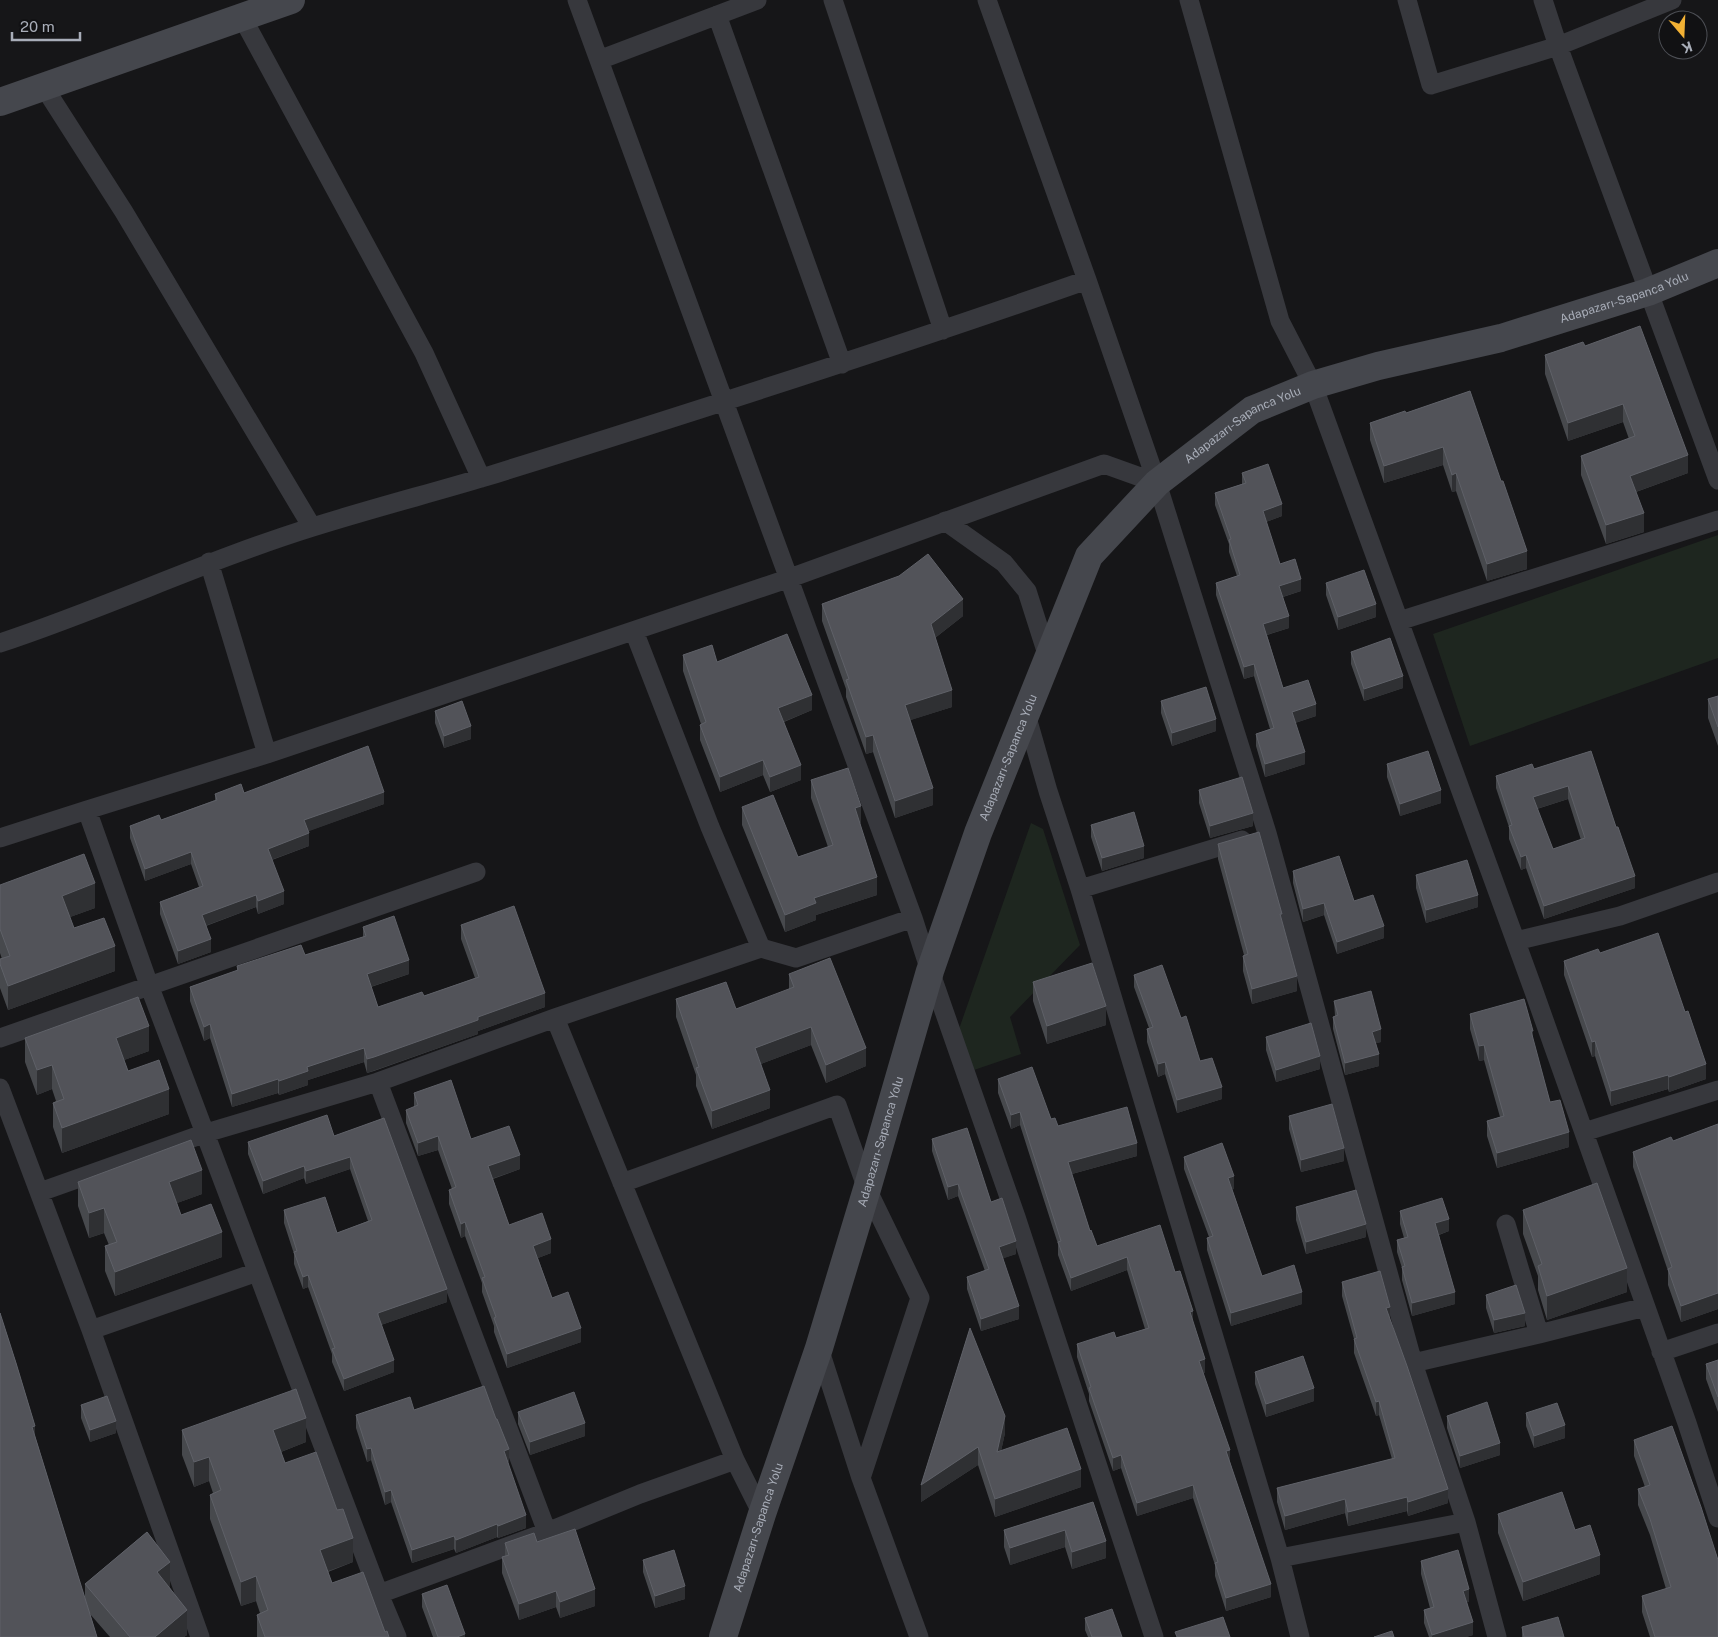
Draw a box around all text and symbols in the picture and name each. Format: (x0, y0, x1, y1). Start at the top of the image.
scale bar (12, 10, 80, 42)
north arrow (1658, 10, 1708, 60)
text: 20 m (20, 18, 55, 35)
text: K (1680, 38, 1695, 56)
street label: Adapazarı-Sapanca Yolu (1558, 269, 1691, 326)
street label: Adapazarı-Sapanca Yolu (1182, 384, 1303, 466)
street label: Adapazarı-Sapanca Yolu (977, 692, 1040, 823)
street label: Adapazarı-Sapanca Yolu (855, 1075, 906, 1209)
street label: Adapazarı-Sapanca Yolu (731, 1461, 786, 1594)

